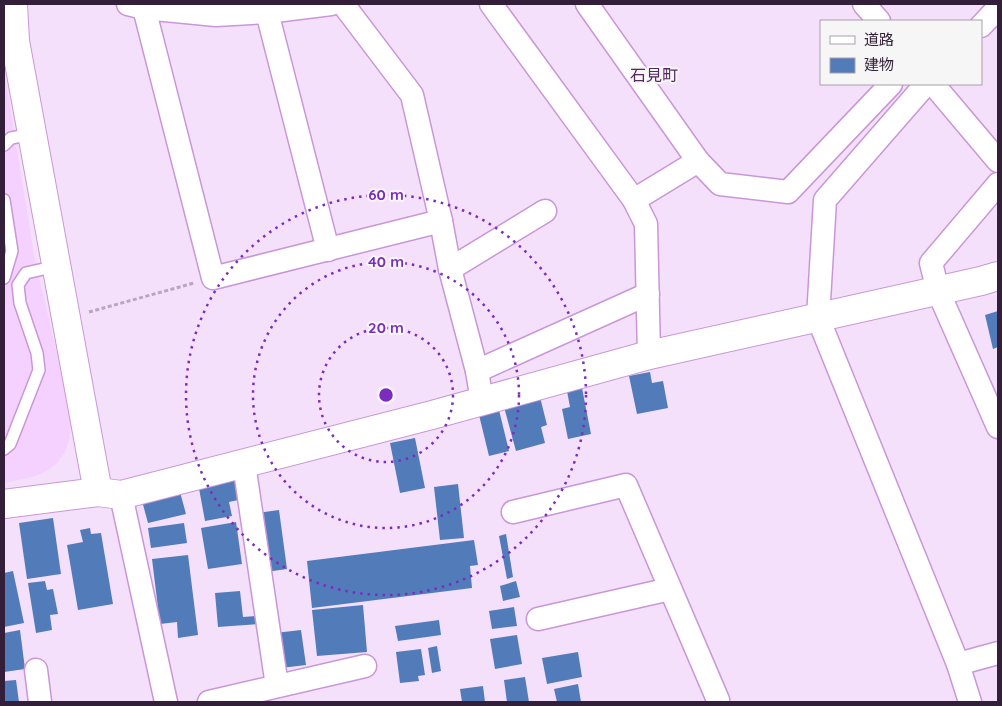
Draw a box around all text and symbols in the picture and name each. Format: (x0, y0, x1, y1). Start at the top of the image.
legend (820, 20, 982, 85)
text: 道路 (864, 30, 894, 49)
text: 建物 (864, 55, 894, 74)
district label: 石見町 (630, 65, 678, 85)
text: 60 m (368, 185, 404, 204)
text: 40 m (368, 252, 404, 271)
text: 20 m (368, 318, 404, 337)
centre of rings (377, 386, 395, 404)

